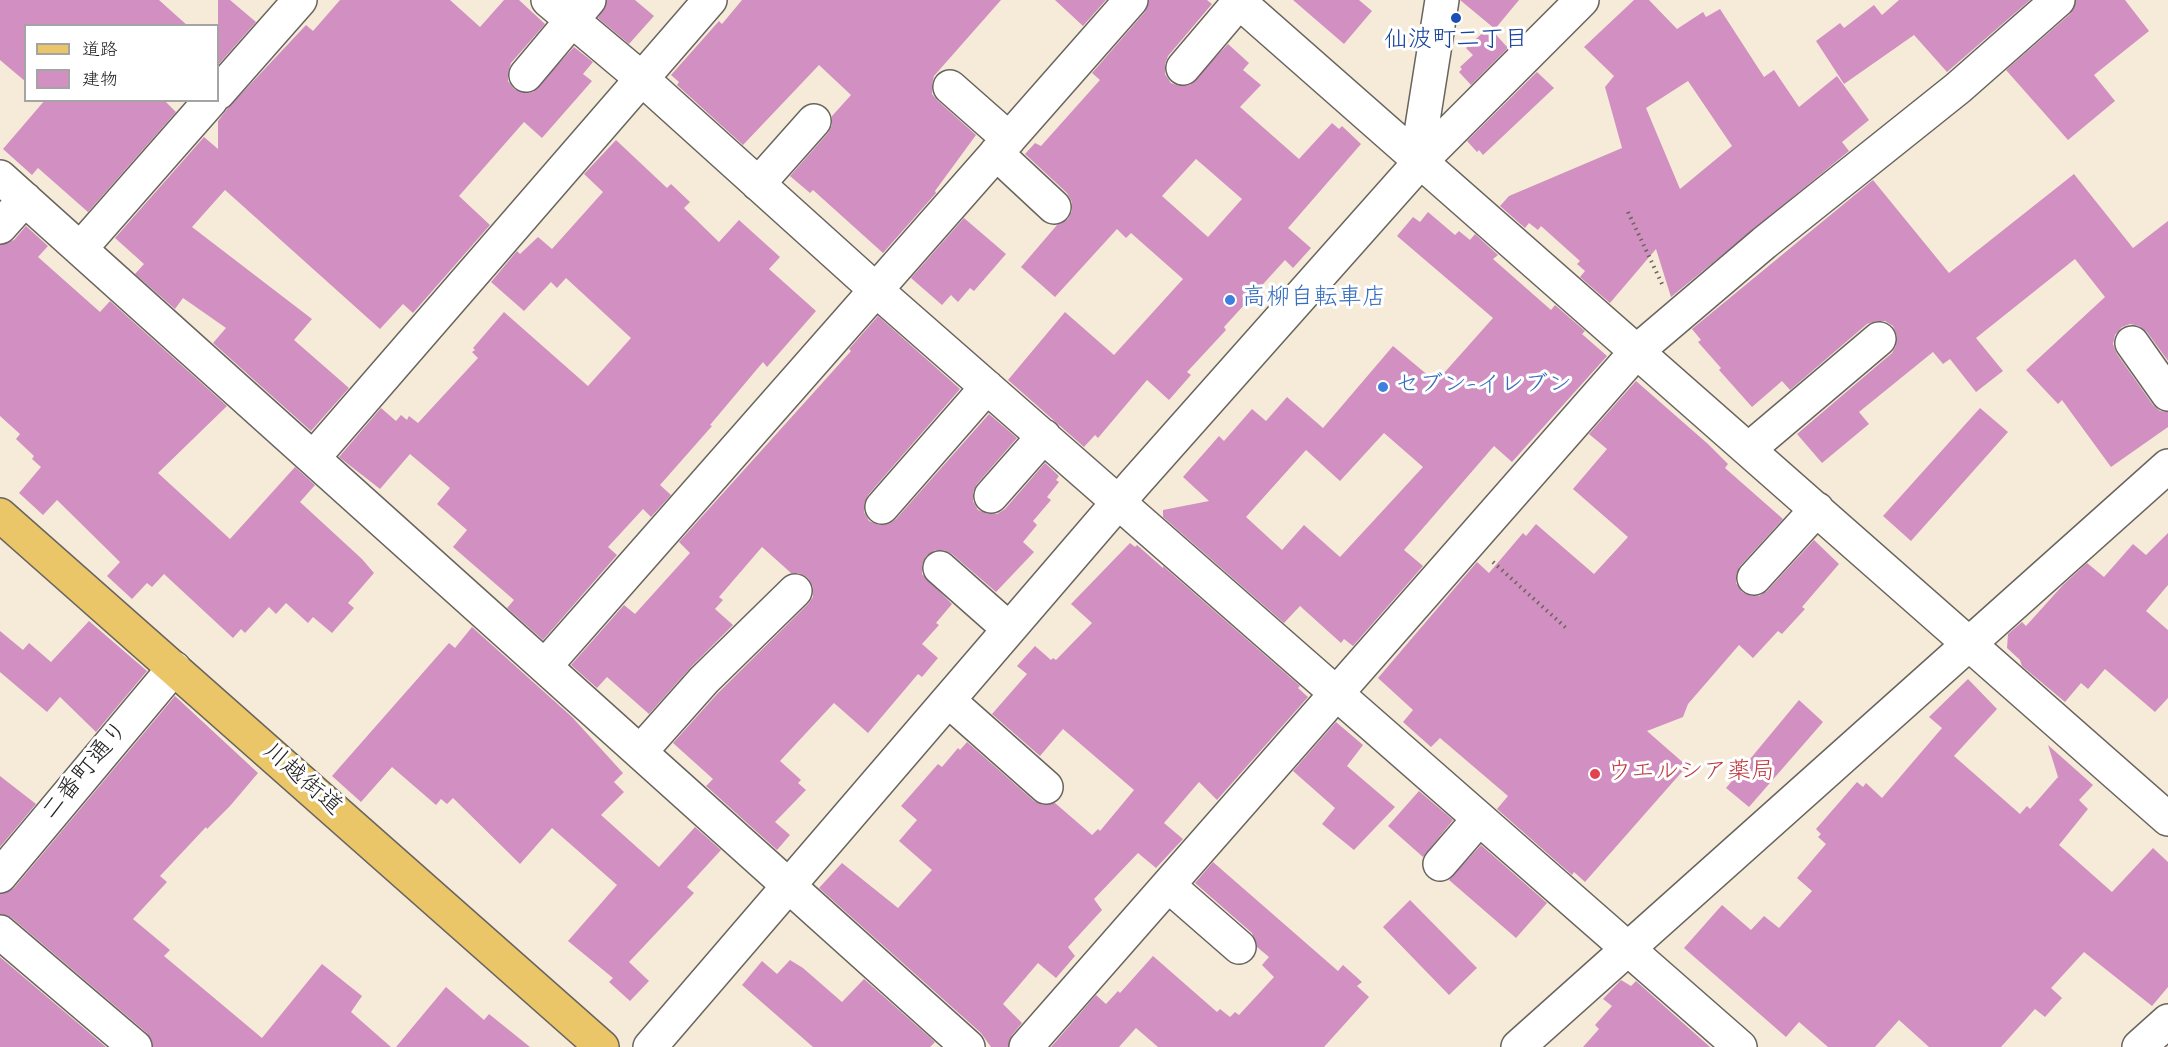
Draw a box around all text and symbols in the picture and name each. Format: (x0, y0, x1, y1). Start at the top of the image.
marker: 仙波町二丁目 (1449, 11, 1463, 25)
legend (24, 24, 219, 102)
place label: 仙波町二丁目 (1384, 28, 1528, 56)
text: 道路 (82, 38, 118, 64)
text: 建物 (82, 68, 118, 94)
place label: 高柳自転車店 (1242, 286, 1386, 314)
marker: 高柳自転車店 (1223, 293, 1237, 307)
place label: セブン-イレブン (1395, 373, 1572, 401)
marker: セブン-イレブン (1376, 380, 1390, 394)
street label: 二番町通り (37, 717, 137, 827)
street label: 川越街道 (255, 739, 347, 823)
place label: ウエルシア薬局 (1607, 760, 1775, 788)
marker: ウエルシア薬局 (1588, 767, 1602, 781)

